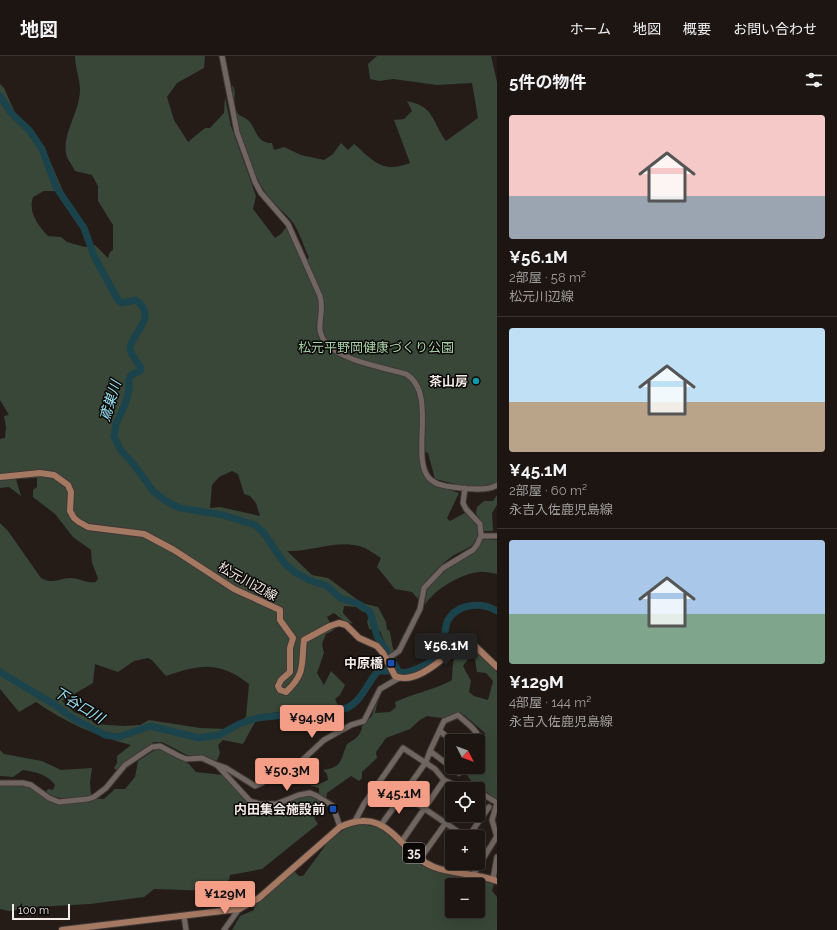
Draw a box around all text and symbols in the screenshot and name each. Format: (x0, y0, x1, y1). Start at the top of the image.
text: 地図 (20, 18, 58, 40)
text: ホーム (569, 21, 611, 37)
text: 地図 (633, 21, 661, 37)
text: 概要 (683, 21, 711, 37)
text: お問い合わせ (733, 21, 817, 37)
icon: filters (803, 69, 825, 91)
text: 5件の物件 (509, 72, 586, 92)
icon: home (631, 141, 703, 213)
text: ¥56.1M (509, 247, 568, 267)
text: 2部屋 · 58 m² (509, 270, 586, 285)
text: 松元川辺線 (509, 289, 574, 304)
park label: 松元平野岡健康づくり公園 (298, 340, 454, 355)
icon: home (631, 354, 703, 426)
place label: 茶山房 (429, 374, 468, 389)
marker: 茶山房 (471, 376, 481, 386)
water label: 鳶巣川 (96, 377, 124, 423)
text: ¥45.1M (509, 460, 567, 480)
text: 2部屋 · 60 m² (509, 483, 587, 498)
text: 永吉入佐鹿児島線 (509, 502, 613, 517)
street label: 松元川辺線 (216, 559, 280, 604)
icon: home (631, 566, 703, 638)
pin: ¥56.1M (413, 633, 479, 667)
text: ¥56.1M (424, 638, 468, 653)
place label: 中原橋 (344, 656, 383, 671)
marker: 中原橋 (386, 658, 396, 668)
text: ¥129M (509, 672, 564, 692)
water label: 下谷口川 (51, 684, 109, 727)
text: 4部屋 · 144 m² (509, 695, 591, 710)
pin: ¥94.9M (279, 705, 345, 739)
text: ¥94.9M (289, 710, 335, 725)
text: 永吉入佐鹿児島線 (509, 714, 613, 729)
north arrow (445, 734, 485, 774)
map controls (445, 734, 485, 918)
pin: ¥50.3M (254, 758, 320, 792)
text: ¥50.3M (264, 763, 310, 778)
pin: ¥45.1M (366, 781, 432, 815)
button: locate (445, 782, 485, 822)
text: ¥45.1M (377, 786, 421, 801)
place label: 内田集会施設前 (234, 802, 325, 817)
marker: 内田集会施設前 (328, 804, 338, 814)
button: + (445, 830, 485, 870)
road number: 35 (403, 843, 425, 863)
button: − (445, 878, 485, 918)
pin: ¥129M (197, 881, 253, 915)
text: ¥129M (204, 886, 246, 901)
scale bar (12, 902, 70, 921)
text: 100 m (18, 904, 49, 917)

